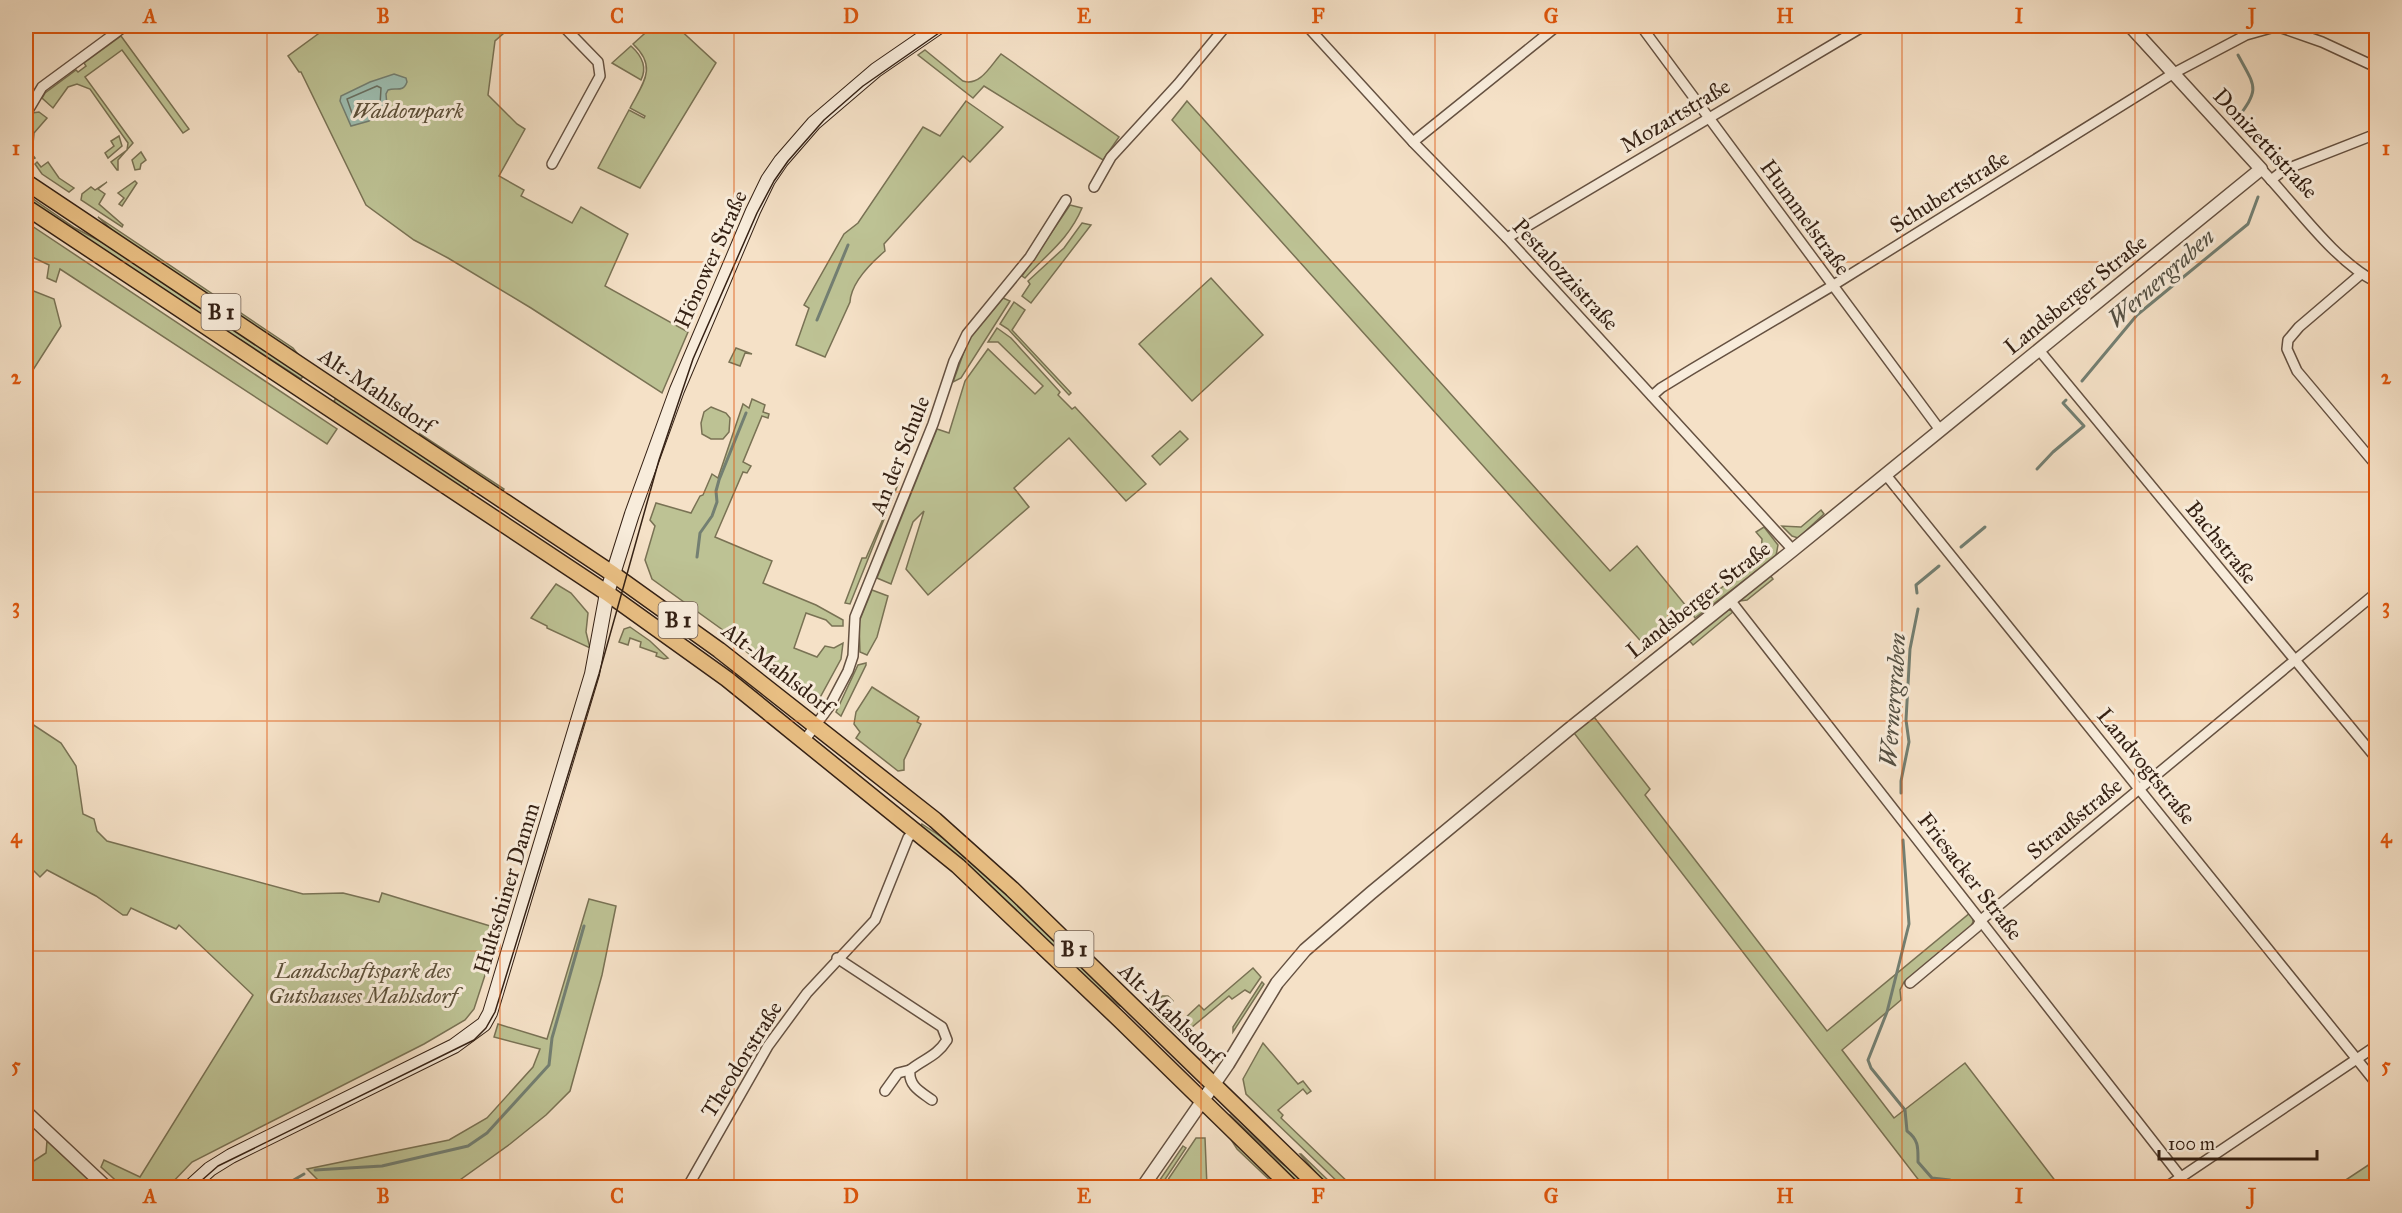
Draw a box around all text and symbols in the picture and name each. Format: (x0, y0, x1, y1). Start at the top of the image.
text: A (141, 4, 157, 28)
text: B (376, 4, 390, 28)
text: C (610, 4, 624, 28)
text: D (843, 4, 859, 28)
text: E (1077, 4, 1092, 28)
text: F (1311, 4, 1325, 28)
text: G (1544, 4, 1559, 28)
text: H (1776, 4, 1794, 28)
text: I (2015, 4, 2024, 28)
text: J (2245, 4, 2257, 30)
street label: Mozartstraße (1616, 72, 1735, 159)
street label: Donizettistraße (2208, 82, 2324, 204)
park label: Waldowpark (352, 97, 464, 124)
text: 1 (12, 136, 20, 160)
text: 1 (2382, 136, 2390, 160)
street label: Schubertstraße (1885, 144, 2014, 239)
street label: Hummelstraße (1755, 154, 1857, 280)
street label: Hönower Straße (668, 186, 753, 332)
street label: Pestalozzistraße (1507, 213, 1625, 336)
water label: Wernergraben (2101, 222, 2221, 334)
street label: Landsberger Straße (1999, 229, 2152, 360)
road number: B 1 (202, 294, 240, 330)
street label: Alt-Mahlsdorf (313, 341, 443, 441)
text: 2 (11, 365, 22, 389)
text: 2 (2381, 365, 2392, 389)
street label: An der Schule (863, 392, 935, 519)
street label: Bachstraße (2180, 495, 2263, 589)
street label: Landsberger Straße (1621, 535, 1776, 664)
text: 3 (12, 594, 20, 619)
text: 3 (2382, 594, 2390, 619)
road number: B 1 (658, 602, 698, 638)
street label: Alt-Mahlsdorf (716, 616, 841, 722)
water label: Wernergraben (1873, 632, 1913, 768)
street label: Landvogtstraße (2091, 703, 2202, 830)
street label: Straußstraße (2021, 772, 2128, 865)
street label: Hultschiner Damm (468, 799, 545, 977)
street label: Friesacker Straße (1912, 807, 2029, 946)
text: 4 (10, 824, 22, 849)
text: 4 (2380, 824, 2392, 849)
road number: B 1 (1054, 931, 1094, 967)
park label: Landschaftspark des Gutshauses Mahlsdorf (268, 957, 464, 1009)
street label: Alt-Mahlsdorf (1113, 957, 1231, 1072)
street label: Theodorstraße (695, 996, 788, 1122)
text: 5 (11, 1053, 21, 1077)
text: 5 (2381, 1053, 2391, 1077)
scale bar (2159, 1123, 2316, 1161)
text: 100 m (2168, 1133, 2215, 1155)
text: A (141, 1184, 157, 1208)
text: B (376, 1184, 390, 1208)
text: C (610, 1184, 624, 1208)
text: D (843, 1184, 859, 1208)
text: E (1077, 1184, 1092, 1208)
text: F (1311, 1184, 1325, 1208)
text: G (1544, 1184, 1559, 1208)
text: H (1776, 1184, 1794, 1208)
text: I (2015, 1184, 2024, 1208)
text: J (2245, 1184, 2257, 1210)

